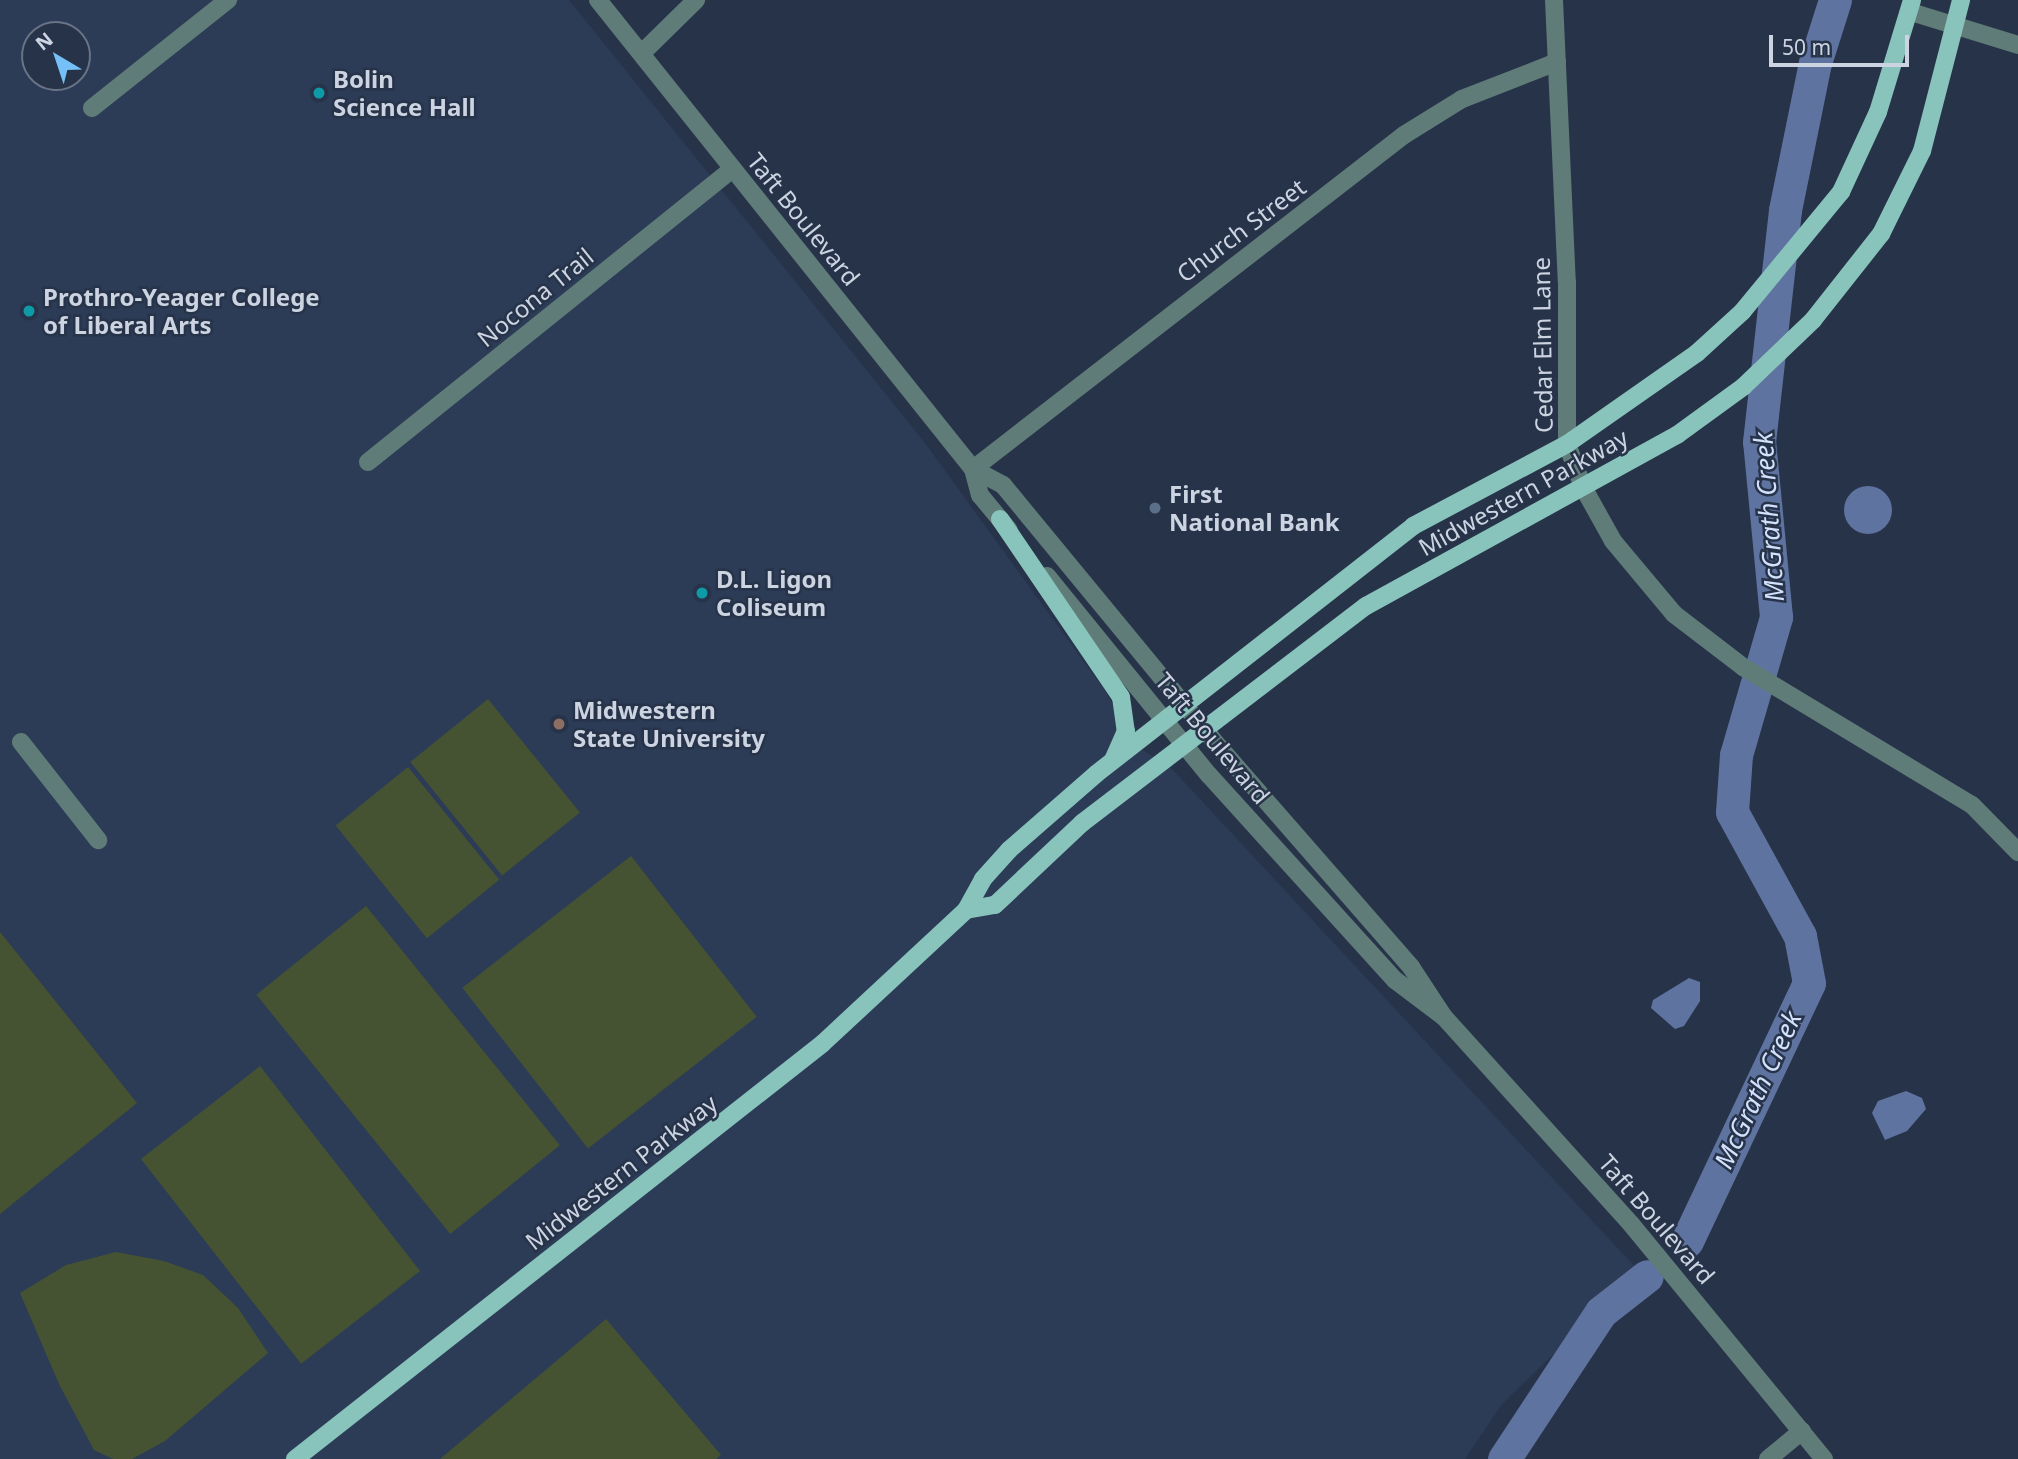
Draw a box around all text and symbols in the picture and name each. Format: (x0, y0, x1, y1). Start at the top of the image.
north arrow (21, 21, 91, 91)
scale bar (1773, 21, 1913, 65)
text: N (30, 26, 58, 56)
text: 50 m (1782, 33, 1831, 61)
place label: Bolin Science Hall (333, 65, 476, 121)
marker: Bolin Science Hall (311, 85, 327, 101)
street label: Taft Boulevard (742, 147, 866, 291)
street label: Church Street (1171, 172, 1311, 288)
street label: Nocona Trail (471, 242, 599, 352)
street label: Cedar Elm Lane (1526, 257, 1558, 433)
place label: Prothro-Yeager College of Liberal Arts (43, 283, 320, 339)
marker: Prothro-Yeager College of Liberal Arts (21, 303, 37, 319)
street label: Midwestern Parkway (1413, 422, 1633, 562)
water label: McGrath Creek (1748, 431, 1790, 603)
place label: First National Bank (1169, 480, 1340, 536)
marker: First National Bank (1147, 500, 1163, 516)
place label: D.L. Ligon Coliseum (716, 565, 832, 621)
marker: D.L. Ligon Coliseum (694, 585, 710, 601)
street label: Taft Boulevard (1150, 667, 1276, 809)
place label: Midwestern State University (573, 696, 765, 752)
marker: Midwestern State University (551, 716, 567, 732)
water label: McGrath Creek (1708, 1006, 1808, 1174)
street label: Midwestern Parkway (520, 1088, 722, 1256)
street label: Taft Boulevard (1593, 1148, 1721, 1290)

